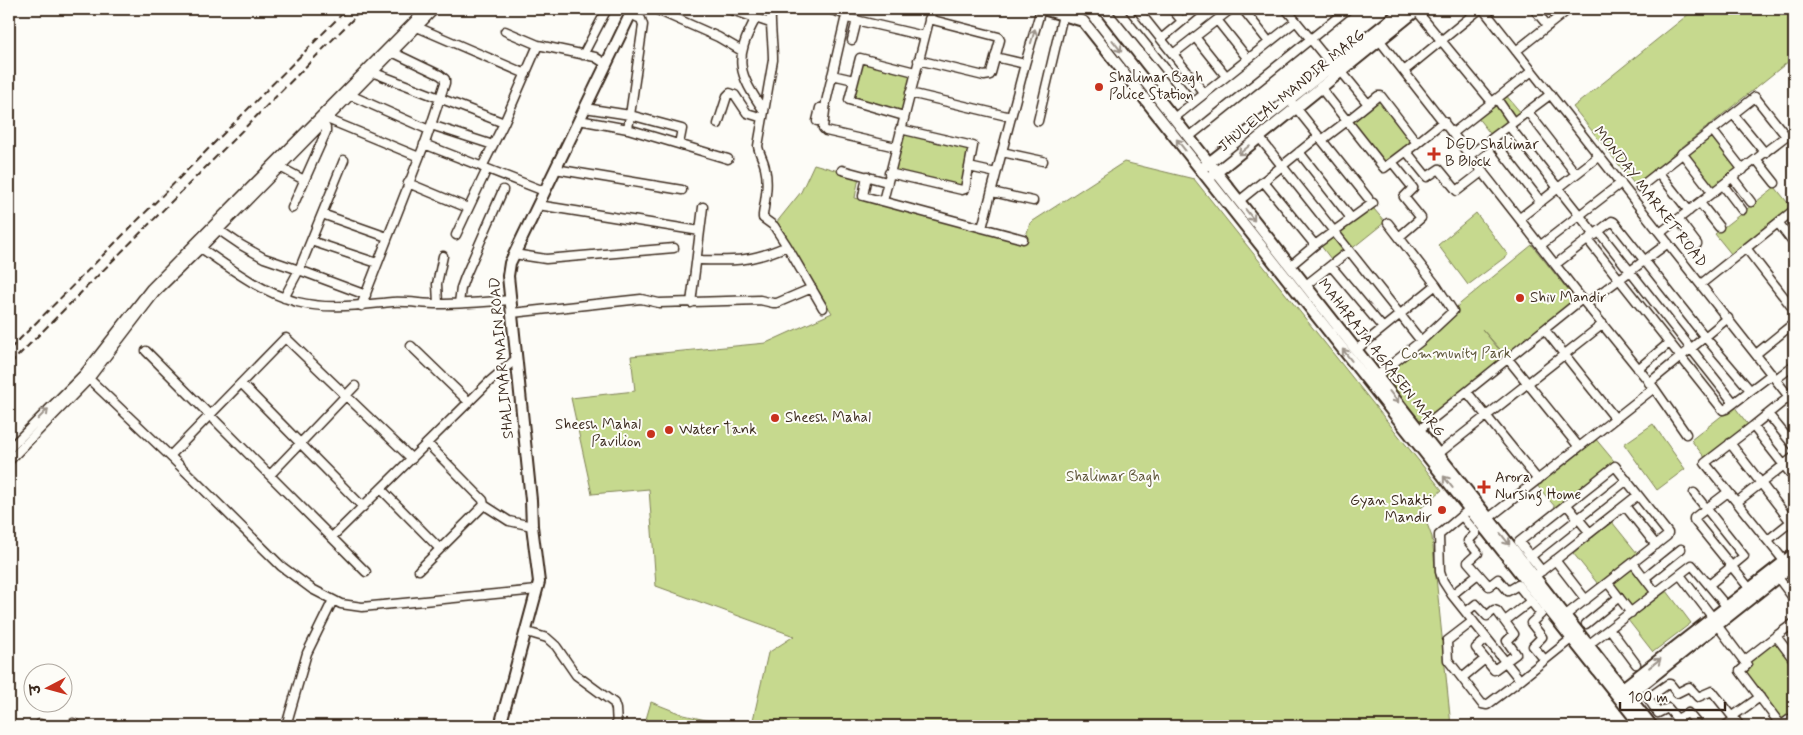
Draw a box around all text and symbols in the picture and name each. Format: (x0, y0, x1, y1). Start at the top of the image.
street label: JHULELAL MANDIR MARG (1214, 25, 1370, 157)
one-way arrow (1029, 28, 1038, 44)
one-way arrow (1111, 39, 1122, 52)
place label: Shalimar Bagh Police Station (1109, 68, 1203, 105)
marker: Shalimar Bagh Police Station (1093, 81, 1105, 93)
street label: MONDAY MARKET ROAD (1589, 122, 1711, 272)
place label: DGD Shalimar B Block (1445, 135, 1540, 172)
one-way arrow (1176, 139, 1187, 152)
one-way arrow (1238, 144, 1251, 155)
marker: DGD Shalimar B Block (1427, 147, 1441, 161)
one-way arrow (1244, 208, 1255, 221)
street label: MAHARAJA AGRASEN MARG (1313, 275, 1449, 441)
street label: SHALIMAR MAIN ROAD (485, 276, 519, 440)
place label: Shiv Mandir (1530, 288, 1607, 308)
marker: Shiv Mandir (1514, 292, 1526, 304)
park label: Community Park (1401, 344, 1511, 364)
one-way arrow (1342, 349, 1353, 362)
one-way arrow (1388, 391, 1399, 404)
one-way arrow (37, 408, 49, 420)
place label: Sheesh Mahal (785, 408, 871, 428)
marker: Sheesh Mahal (769, 412, 781, 424)
place label: Sheesh Mahal Pavilion (555, 415, 641, 452)
place label: Water Tank (679, 420, 757, 440)
marker: Water Tank (663, 424, 675, 436)
marker: Sheesh Mahal Pavilion (645, 428, 657, 440)
park label: Shalimar Bagh (1066, 467, 1160, 487)
place label: Arora Nursing Home (1495, 468, 1582, 506)
one-way arrow (1443, 476, 1454, 489)
marker: Arora Nursing Home (1477, 480, 1491, 494)
place label: Gyan Shakti Mandir (1350, 491, 1432, 528)
marker: Gyan Shakti Mandir (1436, 504, 1448, 516)
one-way arrow (1499, 532, 1510, 545)
one-way arrow (1648, 658, 1661, 669)
north arrow (22, 662, 72, 712)
scale bar (1620, 680, 1726, 712)
text: उ (26, 682, 46, 697)
text: 100 m (1628, 688, 1668, 708)

